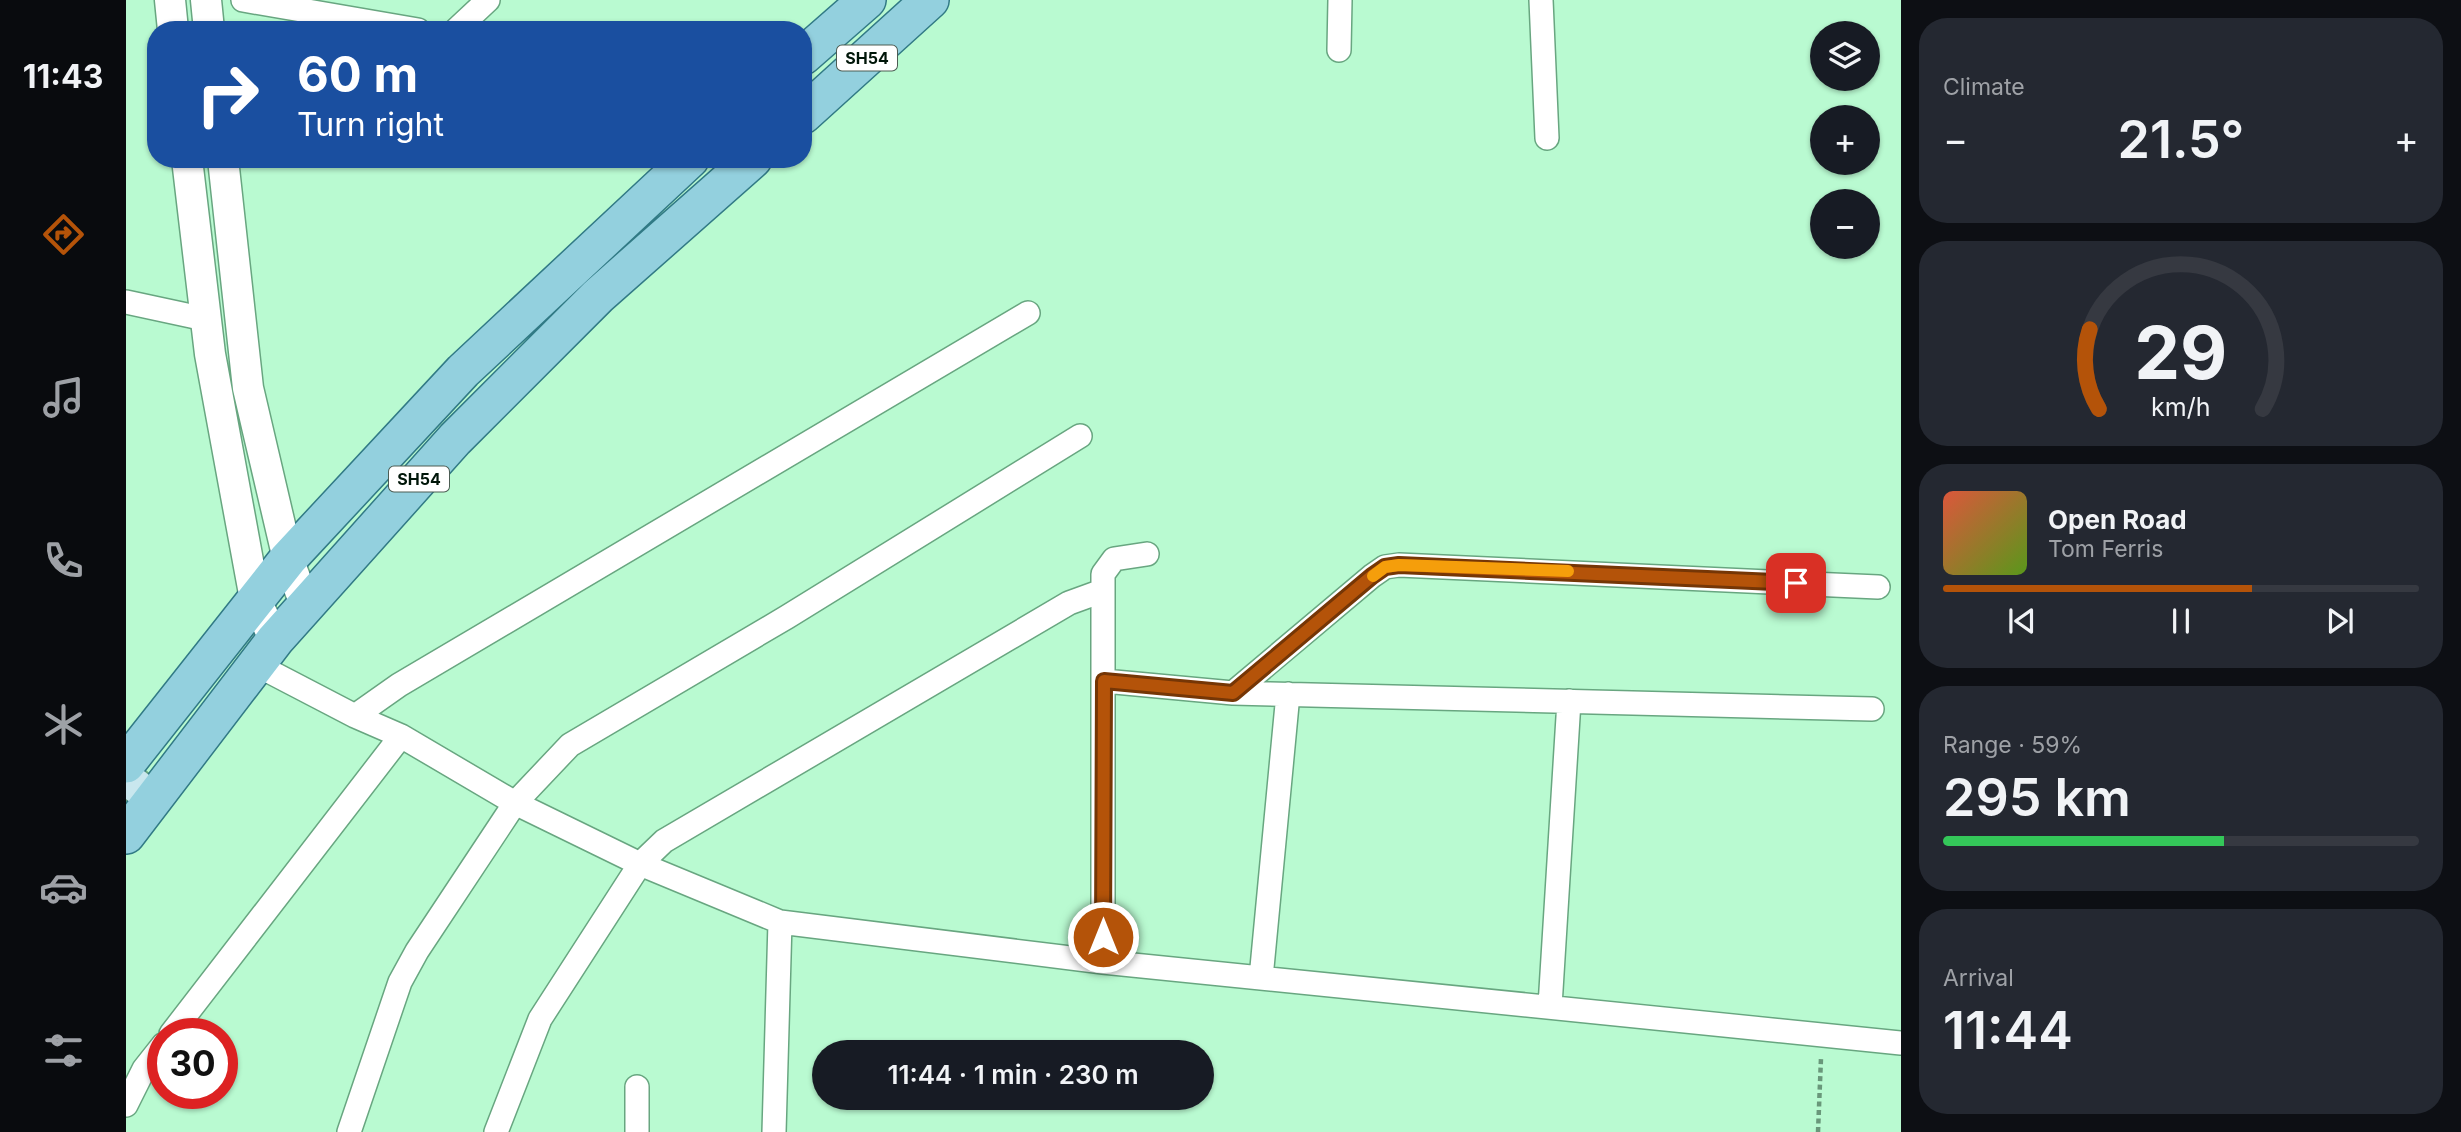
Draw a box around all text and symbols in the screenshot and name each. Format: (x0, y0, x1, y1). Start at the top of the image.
map controls (1810, 21, 1880, 259)
button: layers (1810, 21, 1880, 91)
text: 60 m (297, 45, 418, 104)
road number: SH54 (837, 46, 897, 71)
icon: right (182, 49, 273, 140)
text: 11:43 (23, 57, 103, 96)
text: Climate (1943, 73, 2025, 101)
text: Turn right (297, 105, 444, 144)
button: + (1810, 105, 1880, 175)
text: 21.5° (2118, 108, 2244, 171)
text: − (1943, 116, 1968, 162)
text: + (2394, 116, 2419, 162)
button: − (1810, 189, 1880, 259)
icon: directions (39, 210, 88, 259)
text: 29 (2134, 309, 2228, 398)
icon: music (39, 373, 88, 422)
text: km/h (2151, 392, 2211, 422)
road number: SH54 (389, 466, 449, 492)
text: Open Road (2048, 504, 2187, 535)
text: Tom Ferris (2048, 535, 2163, 563)
icon: phone (39, 536, 88, 585)
pin (1766, 553, 1826, 613)
icon: arrive (1777, 564, 1815, 602)
icon: previous (2003, 602, 2041, 640)
icon: pause (2162, 602, 2200, 640)
icon: next (2321, 602, 2359, 640)
icon: climate (39, 700, 88, 749)
text: Range · 59% (1943, 731, 2082, 759)
text: 295 km (1943, 766, 2131, 829)
icon: car (39, 863, 88, 912)
position arrow (1066, 900, 1140, 974)
text: Arrival (1943, 964, 2014, 992)
text: 11:44 (1943, 999, 2073, 1062)
speed limit sign: 30 (147, 1018, 238, 1109)
icon: filters (39, 1026, 88, 1075)
text: 11:44 · 1 min · 230 m (887, 1059, 1139, 1090)

